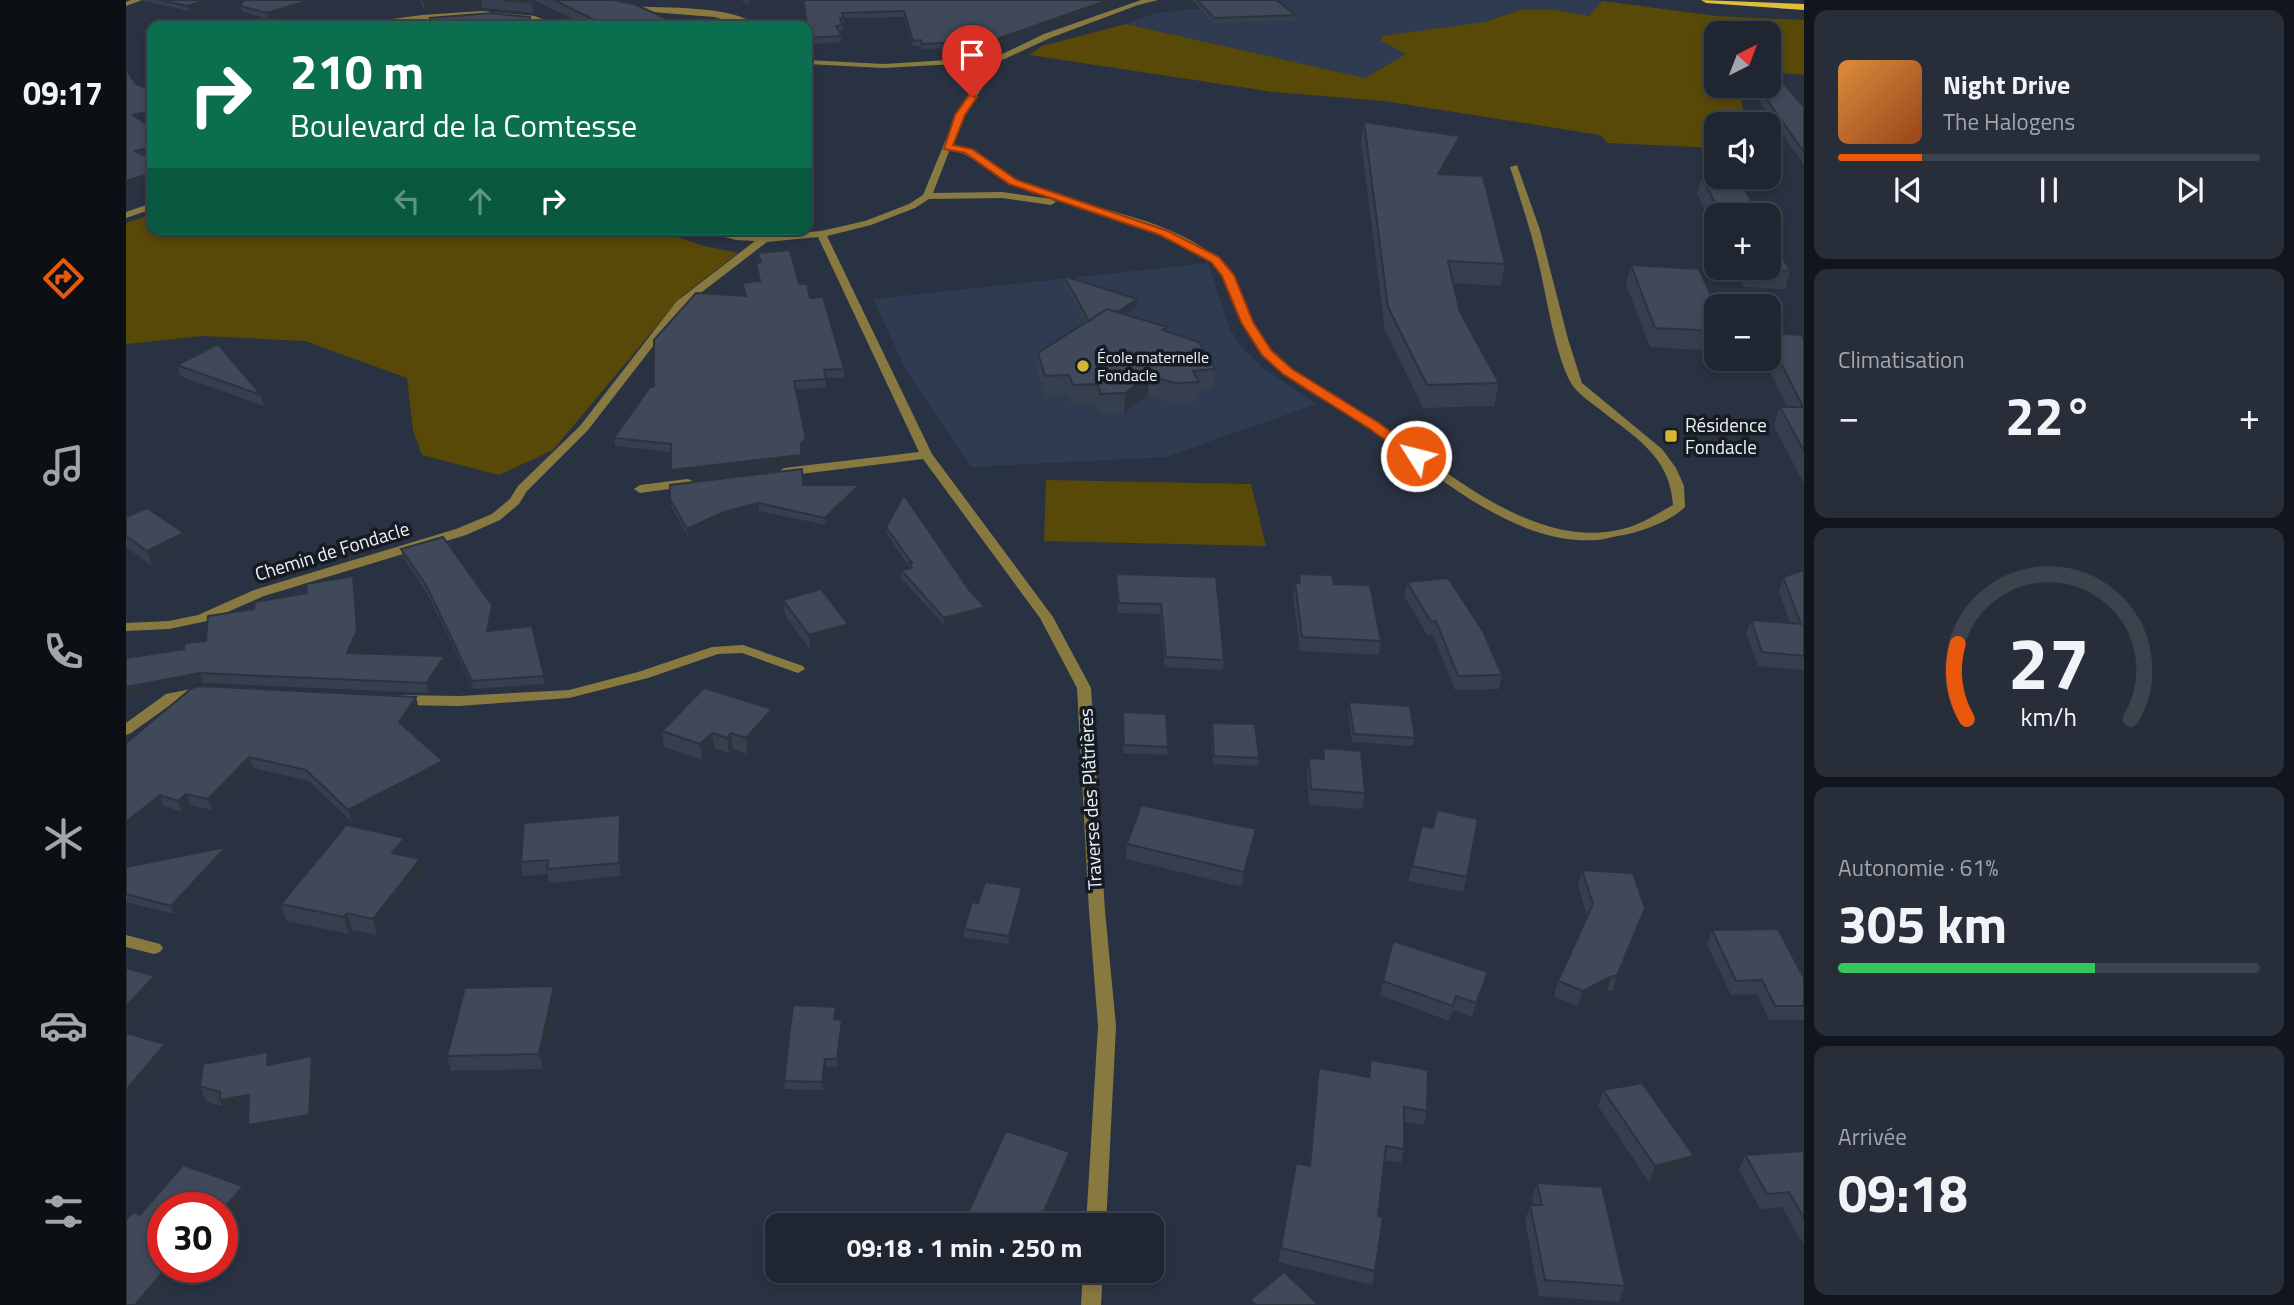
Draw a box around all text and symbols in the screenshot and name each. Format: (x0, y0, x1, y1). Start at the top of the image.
north arrow (1704, 21, 1782, 98)
map controls (1704, 21, 1781, 371)
pin (942, 25, 1002, 97)
text: 210 m (290, 33, 424, 108)
icon: arrive (953, 36, 991, 74)
icon: right (175, 49, 266, 140)
text: Night Drive (1943, 65, 2070, 104)
text: 09:17 (23, 69, 103, 117)
text: Boulevard de la Comtesse (290, 101, 637, 149)
text: The Halogens (1943, 104, 2075, 139)
button: sound (1704, 112, 1781, 189)
icon: previous (1889, 171, 1927, 209)
icon: pause (2030, 171, 2068, 209)
icon: next (2171, 171, 2209, 209)
icon: left (388, 182, 426, 220)
icon: ahead (461, 182, 499, 220)
icon: right (534, 182, 572, 220)
button: + (1704, 203, 1781, 280)
icon: directions (39, 254, 88, 303)
button: − (1704, 294, 1781, 371)
text: Climatisation (1838, 342, 1965, 377)
place label: École maternelle Fondacle (1097, 345, 1209, 387)
marker: École maternelle Fondacle (1075, 358, 1091, 374)
text: 22° (2005, 376, 2093, 455)
text: − (1838, 387, 1859, 445)
text: + (2239, 387, 2260, 445)
place label: Résidence Fondacle (1685, 410, 1767, 461)
position arrow (1379, 419, 1453, 493)
marker: Résidence Fondacle (1663, 428, 1679, 444)
icon: music (39, 441, 88, 490)
street label: Chemin de Fondacle (251, 513, 413, 588)
text: 27 (2008, 607, 2090, 717)
icon: phone (39, 627, 88, 676)
text: km/h (2021, 697, 2077, 735)
street label: Traverse des Plâtrières (1070, 707, 1109, 891)
icon: climate (39, 814, 88, 863)
text: Autonomie · 61% (1838, 850, 1998, 885)
text: 305 km (1838, 884, 2007, 963)
icon: car (39, 1001, 88, 1050)
text: Arrivée (1838, 1119, 1907, 1154)
text: 09:18 (1838, 1153, 1968, 1232)
icon: filters (39, 1187, 88, 1236)
speed limit sign: 30 (147, 1192, 238, 1283)
text: 09:18 · 1 min · 250 m (847, 1228, 1082, 1267)

